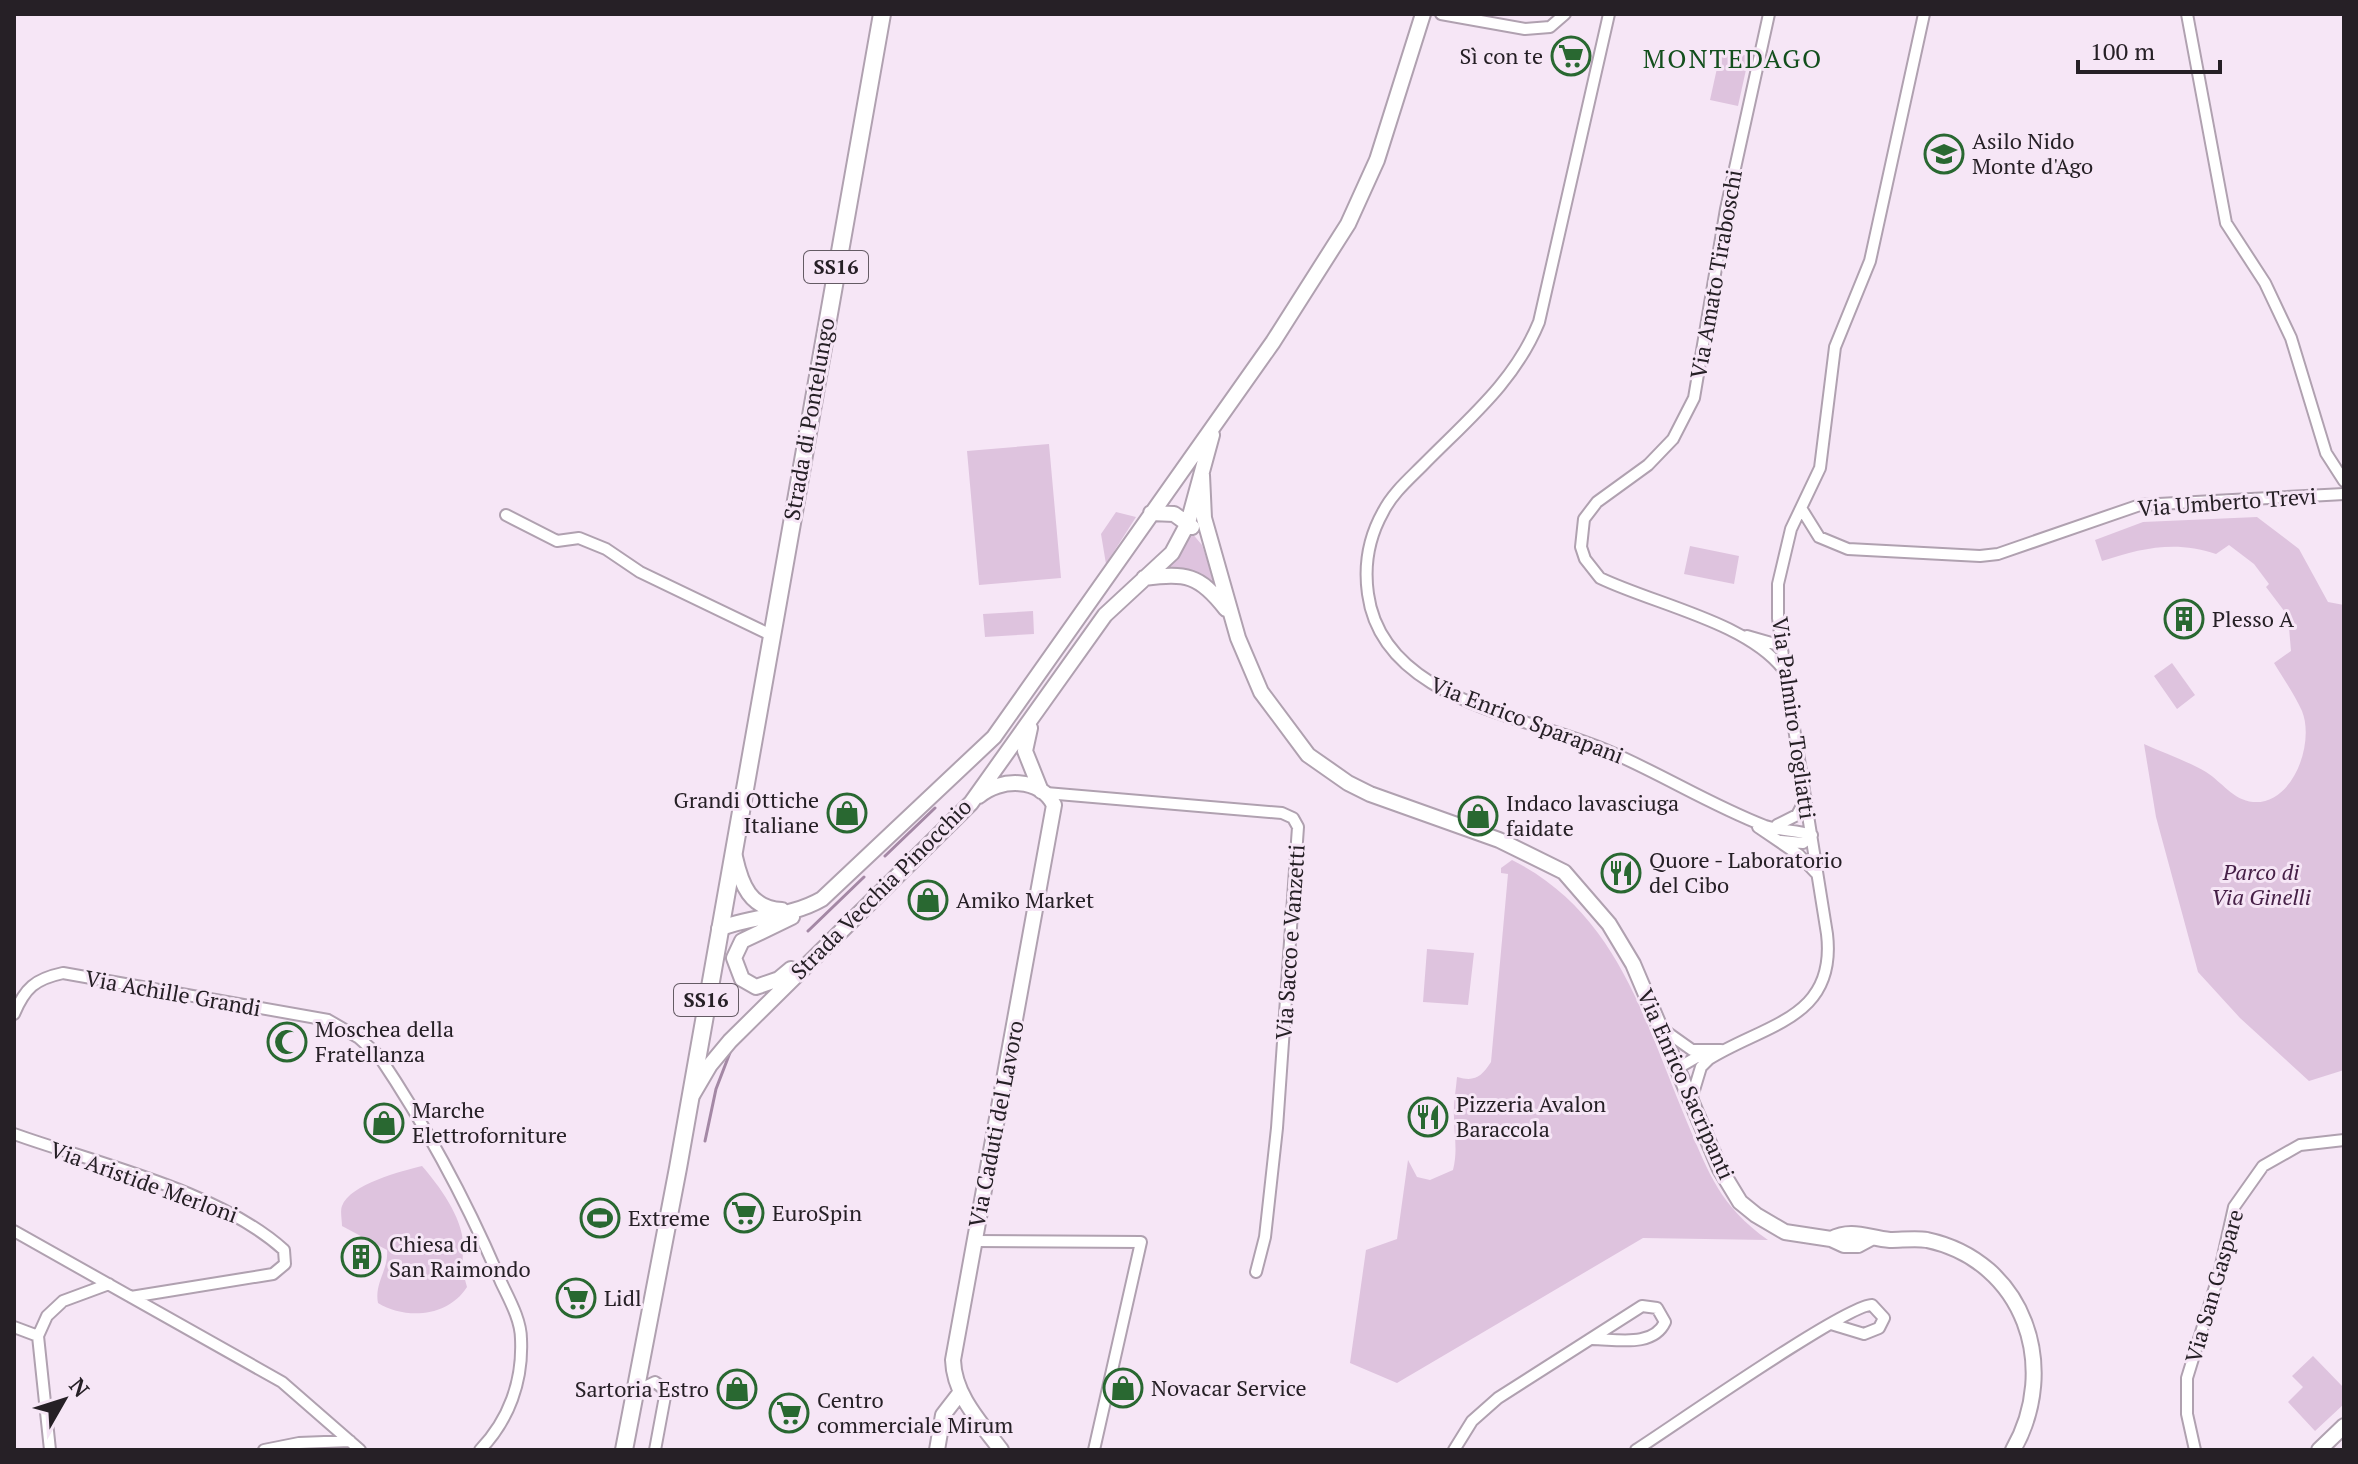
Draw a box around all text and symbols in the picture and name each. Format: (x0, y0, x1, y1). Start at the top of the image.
scale bar (2078, 24, 2220, 74)
supermarket icon: Sì con te (1550, 35, 1592, 77)
text: 100 m (2090, 35, 2155, 67)
place label: Sì con te (1460, 41, 1543, 70)
district label: MONTEDAGO (1643, 41, 1823, 75)
place label: Asilo Nido Monte d'Ago (1972, 126, 2093, 180)
school or university icon: Asilo Nido Monte d'Ago (1923, 133, 1965, 175)
street label: Via Amato Tiraboschi (1683, 167, 1748, 381)
road number: SS16 (804, 251, 868, 283)
street label: Strada di Pontelungo (776, 315, 841, 523)
street label: Via Umberto Trevi (2137, 481, 2317, 522)
building icon: Plesso A (2163, 598, 2205, 640)
place label: Plesso A (2212, 604, 2295, 633)
street label: Via Palmiro Togliatti (1766, 615, 1823, 821)
street label: Via Enrico Sparapani (1426, 669, 1628, 770)
place label: Grandi Ottiche Italiane (674, 785, 819, 839)
place label: Indaco lavasciuga faidate (1506, 788, 1679, 842)
street label: Strada Vecchia Pinocchio (784, 792, 977, 985)
shop icon: Grandi Ottiche Italiane (826, 792, 868, 834)
shop icon: Indaco lavasciuga faidate (1457, 795, 1499, 837)
street label: Via Sacco e Vanzetti (1268, 843, 1311, 1041)
place label: Quore - Laboratorio del Cibo (1649, 845, 1842, 899)
restaurant icon: Quore - Laboratorio del Cibo (1600, 852, 1642, 894)
park label: Parco di Via Ginelli (2211, 857, 2311, 911)
shop icon: Amiko Market (907, 879, 949, 921)
place label: Amiko Market (956, 885, 1094, 914)
street label: Via Achille Grandi (83, 963, 263, 1022)
road number: SS16 (674, 984, 738, 1016)
street label: Via Enrico Sacripanti (1631, 984, 1742, 1184)
place label: Moschea della Fratellanza (315, 1014, 454, 1068)
street label: Via Caduti del Lavoro (961, 1018, 1030, 1230)
mosque icon: Moschea della Fratellanza (266, 1021, 308, 1063)
place label: Pizzeria Avalon Baraccola (1456, 1089, 1606, 1143)
place label: Marche Elettroforniture (412, 1095, 567, 1149)
restaurant icon: Pizzeria Avalon Baraccola (1407, 1096, 1449, 1138)
shop icon: Marche Elettroforniture (363, 1102, 405, 1144)
street label: Via Aristide Merloni (46, 1134, 242, 1229)
supermarket icon: EuroSpin (723, 1192, 765, 1234)
sports icon: Extreme (579, 1197, 621, 1239)
place label: EuroSpin (772, 1198, 862, 1227)
place label: Extreme (628, 1203, 710, 1232)
street label: Via San Gaspare (2178, 1206, 2249, 1366)
place label: Chiesa di San Raimondo (389, 1229, 531, 1283)
building icon: Chiesa di San Raimondo (340, 1236, 382, 1278)
supermarket icon: Lidl (555, 1277, 597, 1319)
place label: Lidl (604, 1283, 642, 1312)
north arrow (24, 1360, 104, 1440)
shop icon: Novacar Service (1102, 1367, 1144, 1409)
shop icon: Sartoria Estro (716, 1368, 758, 1410)
text: N (63, 1371, 97, 1403)
place label: Novacar Service (1151, 1373, 1307, 1402)
place label: Sartoria Estro (575, 1374, 709, 1403)
place label: Centro commerciale Mirum (817, 1385, 1013, 1439)
supermarket icon: Centro commerciale Mirum (768, 1392, 810, 1434)

